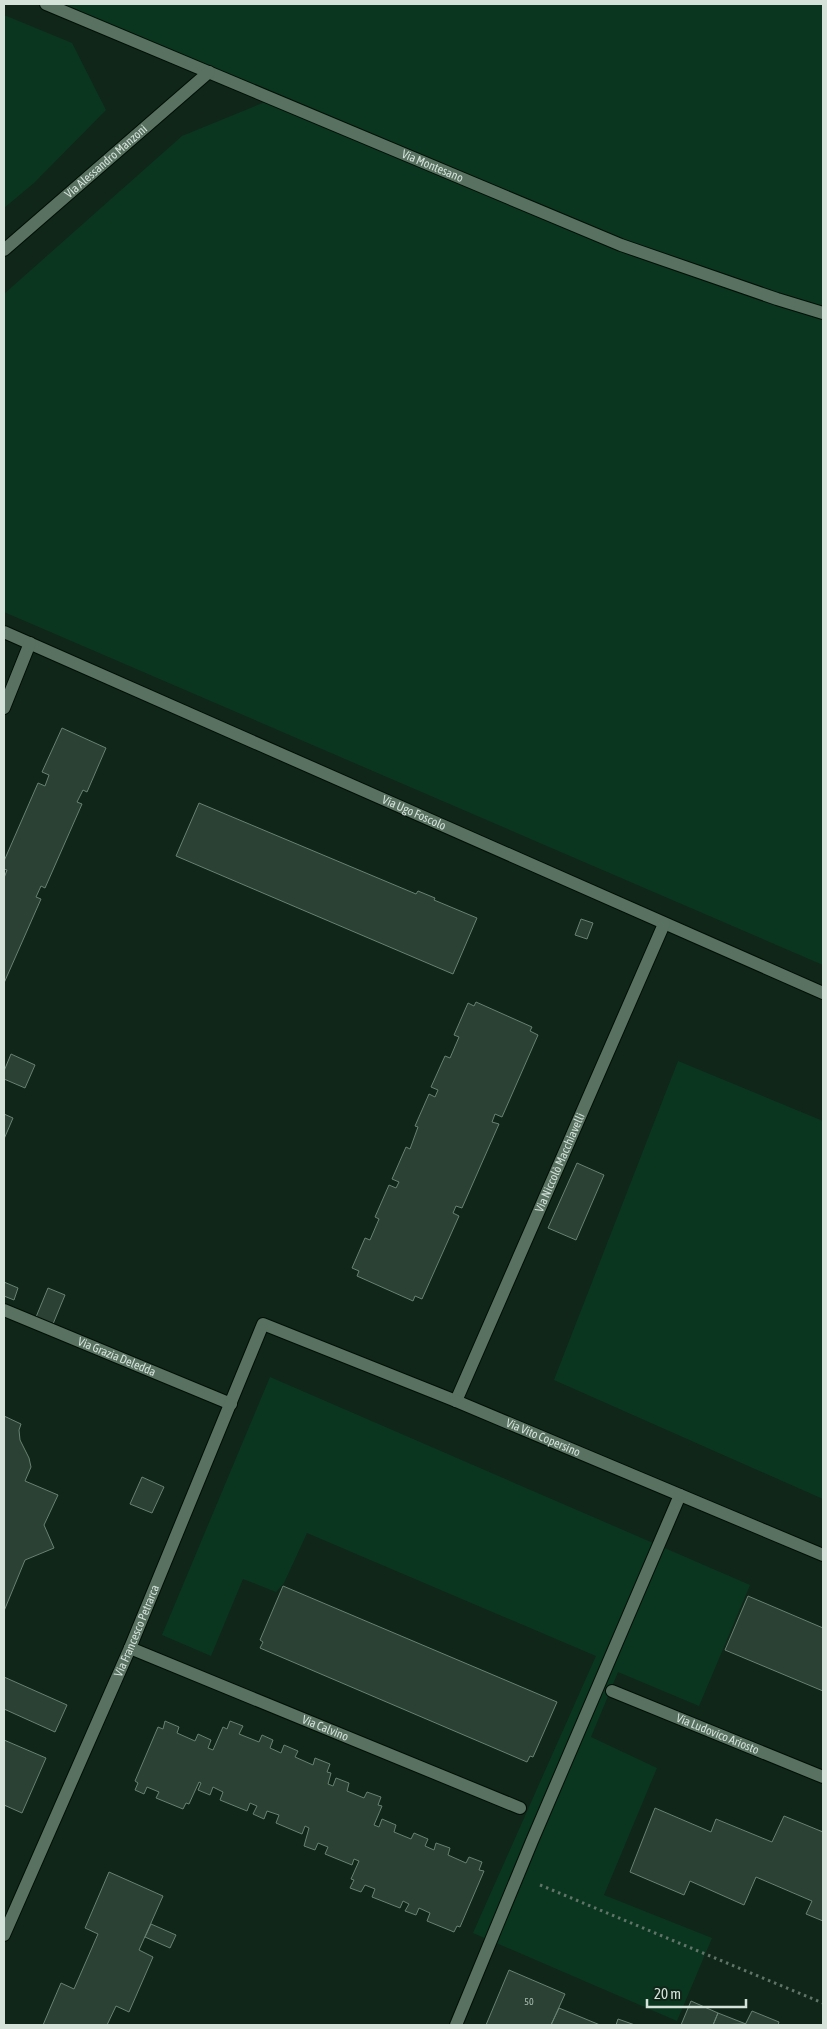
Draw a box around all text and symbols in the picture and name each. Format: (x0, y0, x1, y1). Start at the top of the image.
street label: Via Alessandro Manzoni (62, 122, 150, 201)
street label: Via Montesano (400, 147, 466, 185)
street label: Via Ugo Foscolo (380, 792, 448, 833)
street label: Via Niccolò Macchiavelli (532, 1111, 588, 1214)
street label: Via Grazia Deledda (76, 1334, 158, 1379)
street label: Via Vito Copersino (504, 1416, 583, 1460)
street label: Via Francesco Petrarca (111, 1583, 162, 1679)
street label: Via Ludovico Ariosto (674, 1711, 761, 1757)
street label: Via Calvino (300, 1712, 351, 1744)
scale bar (647, 1976, 746, 2008)
text: 20 m (654, 1985, 681, 2002)
house number: 50 (524, 1996, 534, 2007)

